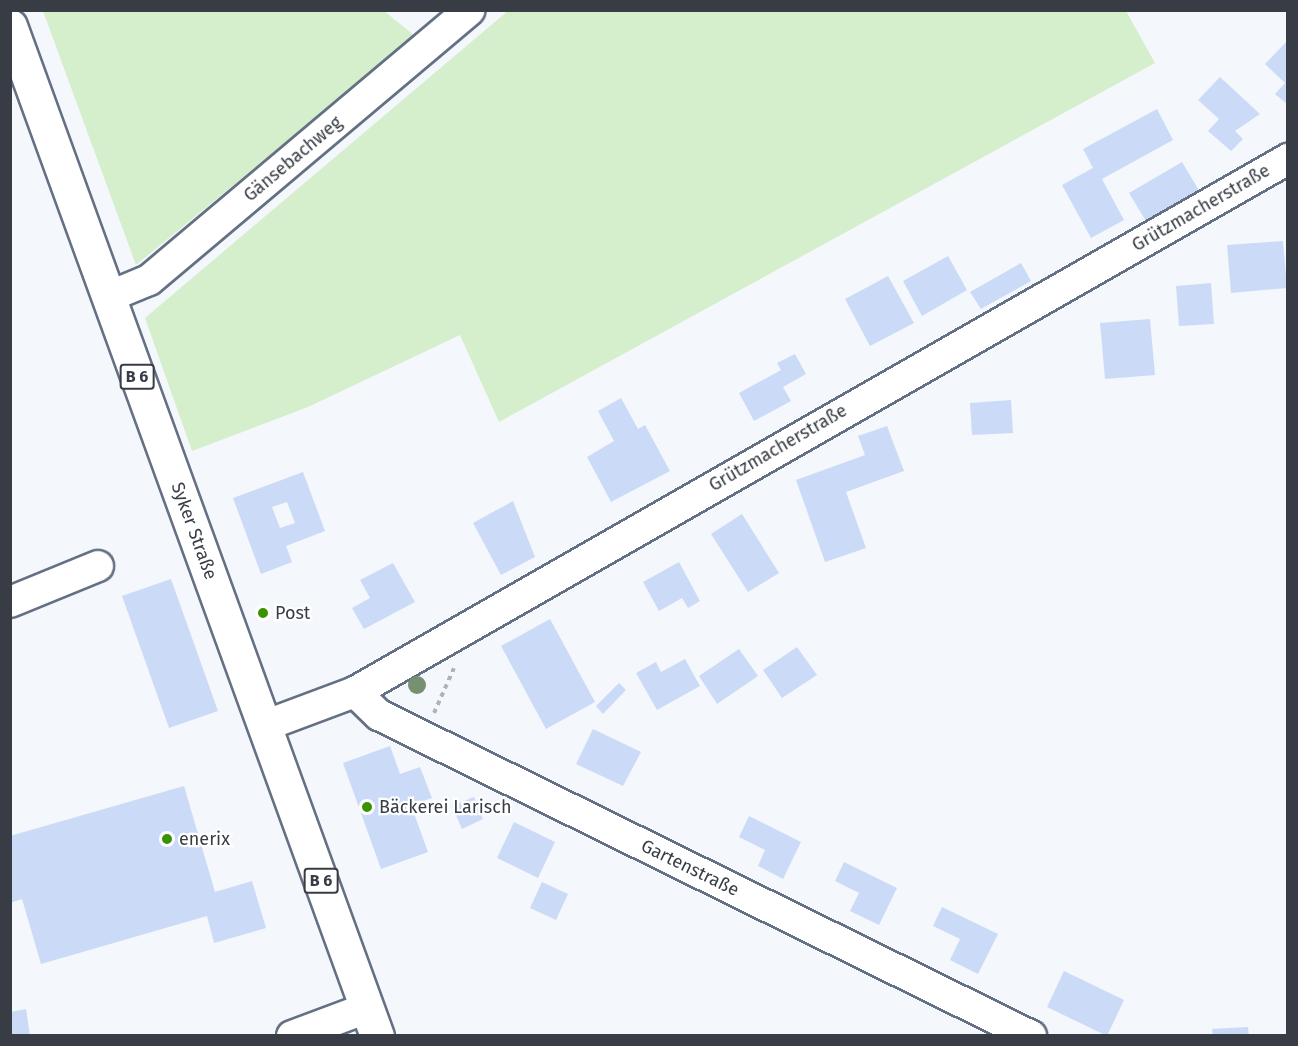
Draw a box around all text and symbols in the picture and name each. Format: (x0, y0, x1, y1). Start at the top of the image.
street label: Gänsebachweg (240, 112, 346, 206)
street label: Grützmacherstraße (1128, 160, 1274, 256)
road number: B 6 (119, 364, 155, 390)
street label: Grützmacherstraße (705, 400, 851, 496)
street label: Syker Straße (166, 479, 222, 583)
place label: Post (275, 602, 310, 624)
marker: Post (256, 606, 270, 620)
place label: Bäckerei Larisch (379, 796, 511, 818)
marker: Bäckerei Larisch (360, 800, 374, 814)
place label: enerix (179, 828, 230, 850)
marker: enerix (160, 832, 174, 846)
street label: Gartenstraße (638, 835, 742, 901)
road number: B 6 (303, 868, 339, 894)

